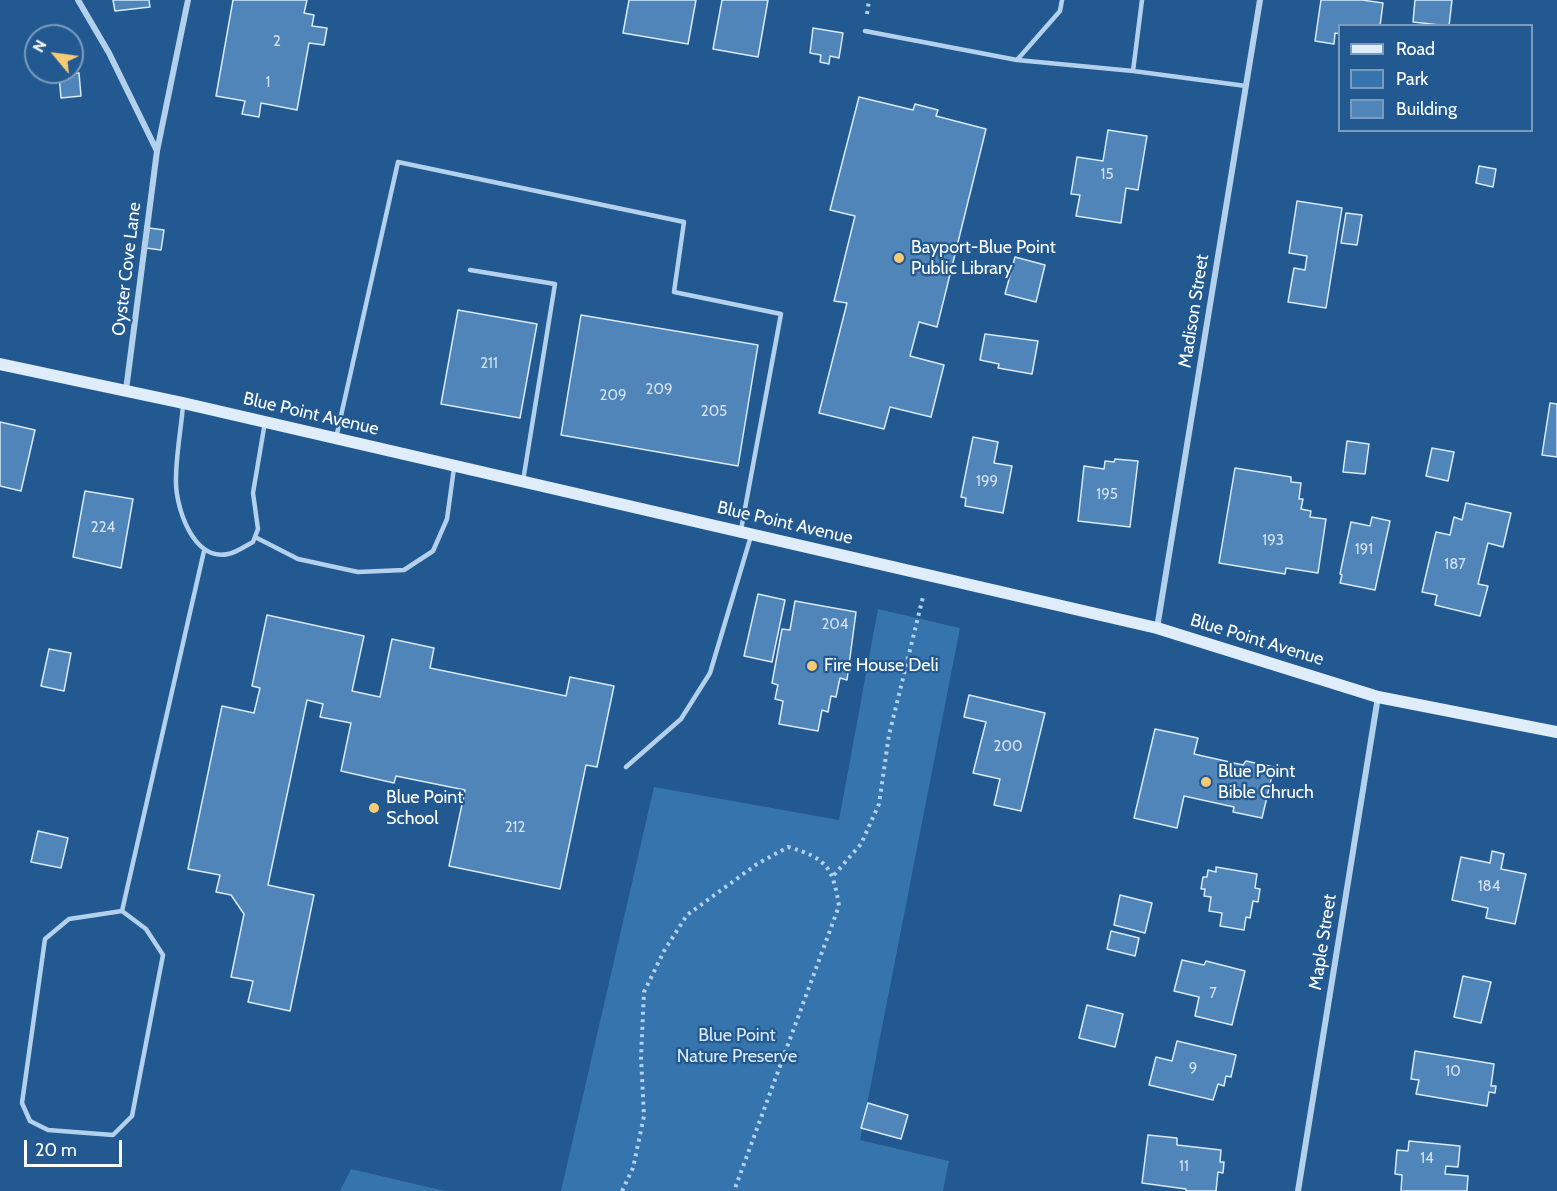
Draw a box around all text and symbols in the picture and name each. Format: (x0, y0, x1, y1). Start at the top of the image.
north arrow (24, 24, 84, 84)
legend (1338, 24, 1533, 132)
house number: 2 (273, 33, 281, 51)
text: N (29, 36, 51, 56)
text: Road (1396, 38, 1435, 60)
text: Park (1396, 68, 1428, 90)
house number: 1 (266, 74, 270, 92)
text: Building (1396, 98, 1457, 120)
house number: 15 (1100, 166, 1114, 184)
street label: Oyster Cove Lane (108, 201, 146, 337)
place label: Bayport-Blue Point Public Library (911, 237, 1056, 280)
marker: Bayport-Blue Point Public Library (892, 251, 906, 265)
street label: Madison Street (1174, 253, 1214, 369)
house number: 211 (480, 355, 498, 373)
house number: 209 (646, 381, 672, 399)
house number: 209 (600, 387, 626, 405)
street label: Blue Point Avenue (241, 388, 381, 440)
house number: 205 (701, 403, 727, 421)
house number: 199 (976, 473, 998, 491)
house number: 195 (1096, 486, 1118, 504)
street label: Blue Point Avenue (715, 497, 855, 549)
house number: 224 (91, 519, 115, 537)
house number: 193 (1262, 532, 1284, 550)
house number: 191 (1355, 541, 1373, 559)
house number: 187 (1444, 556, 1466, 574)
street label: Blue Point Avenue (1188, 609, 1326, 671)
house number: 204 (822, 616, 848, 634)
place label: Fire House Deli (824, 655, 939, 677)
marker: Fire House Deli (805, 659, 819, 673)
house number: 200 (994, 738, 1022, 756)
place label: Blue Point Bible Chruch (1218, 761, 1314, 804)
marker: Blue Point Bible Chruch (1199, 775, 1213, 789)
place label: Blue Point School (386, 787, 463, 830)
marker: Blue Point School (367, 801, 381, 815)
house number: 212 (505, 819, 525, 837)
house number: 184 (1478, 878, 1500, 896)
street label: Maple Street (1305, 892, 1341, 992)
house number: 7 (1209, 985, 1217, 1003)
park label: Blue Point Nature Preserve (677, 1025, 797, 1068)
house number: 9 (1189, 1060, 1197, 1078)
house number: 10 (1445, 1063, 1461, 1081)
scale bar (27, 1128, 124, 1166)
text: 20 m (35, 1139, 77, 1161)
house number: 14 (1420, 1150, 1434, 1168)
house number: 11 (1179, 1158, 1189, 1176)

